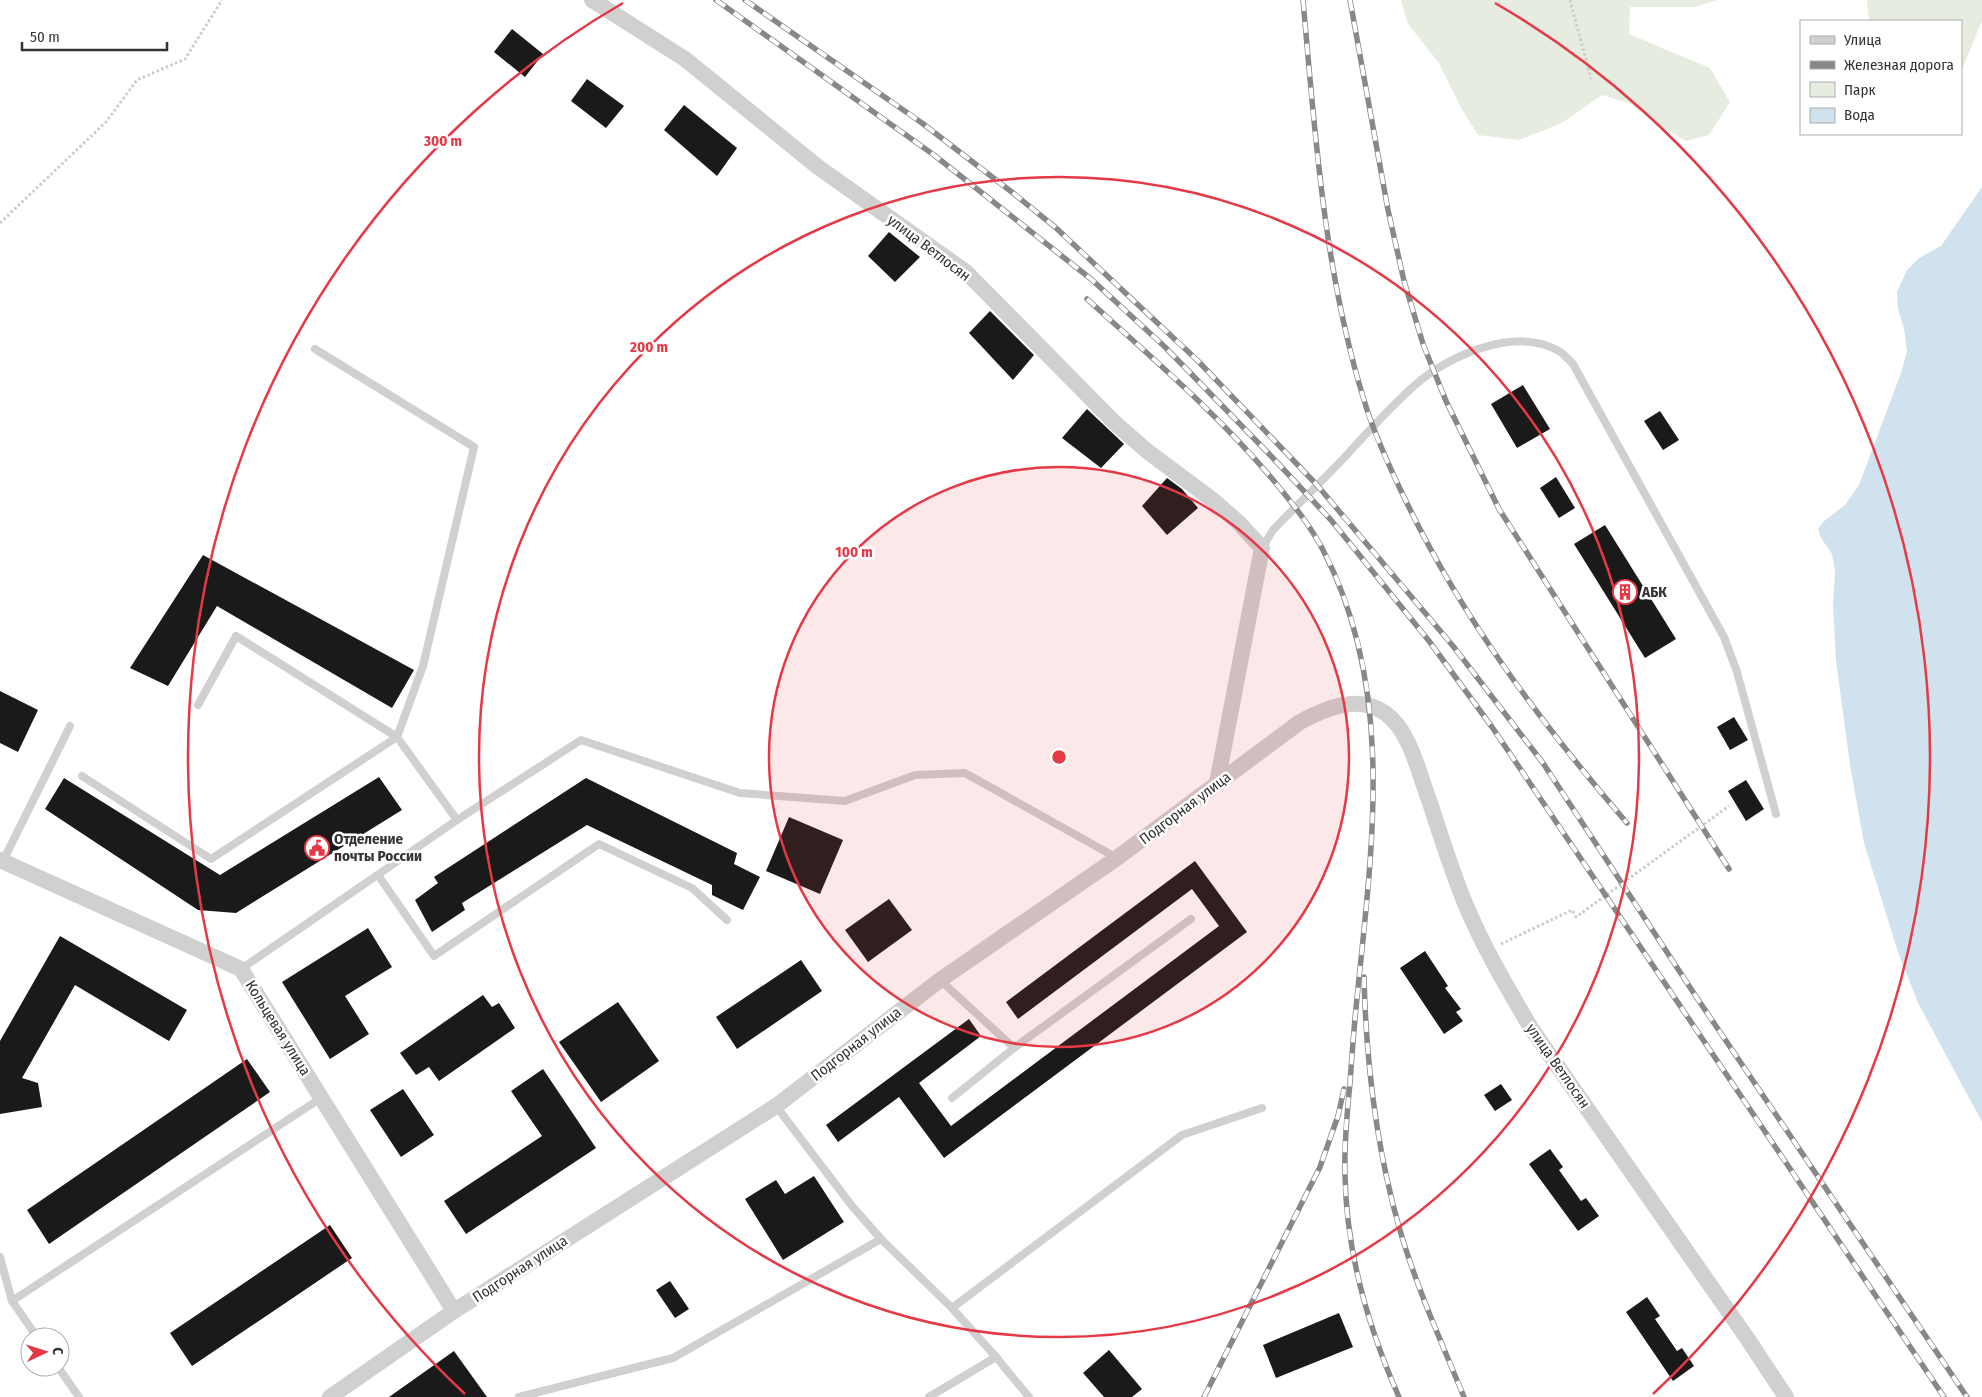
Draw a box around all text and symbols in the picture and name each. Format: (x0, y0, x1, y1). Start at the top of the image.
scale bar (22, 20, 168, 52)
legend (1800, 20, 1962, 135)
text: 50 m (30, 28, 60, 46)
text: Улица (1843, 31, 1882, 49)
text: Железная дорога (1844, 56, 1954, 74)
text: Парк (1844, 81, 1875, 99)
text: Вода (1844, 106, 1875, 124)
text: 300 m (423, 132, 462, 150)
street label: улица Ветлосян (884, 211, 974, 285)
text: 200 m (629, 338, 668, 356)
text: 100 m (835, 543, 873, 561)
building icon: АБК (1612, 579, 1638, 605)
place label: АБК (1641, 583, 1667, 601)
centre of rings (1050, 748, 1068, 766)
street label: Подгорная улица (1136, 768, 1234, 848)
place label: Отделение почты России (334, 830, 422, 865)
public building icon: Отделение почты России (304, 835, 330, 861)
street label: Кольцевая улица (242, 977, 314, 1079)
street label: Подгорная улица (807, 1003, 905, 1085)
street label: улица Ветлосян (1522, 1020, 1594, 1112)
street label: Подгорная улица (469, 1232, 571, 1306)
north arrow (20, 1327, 70, 1377)
text: С (49, 1347, 66, 1356)

